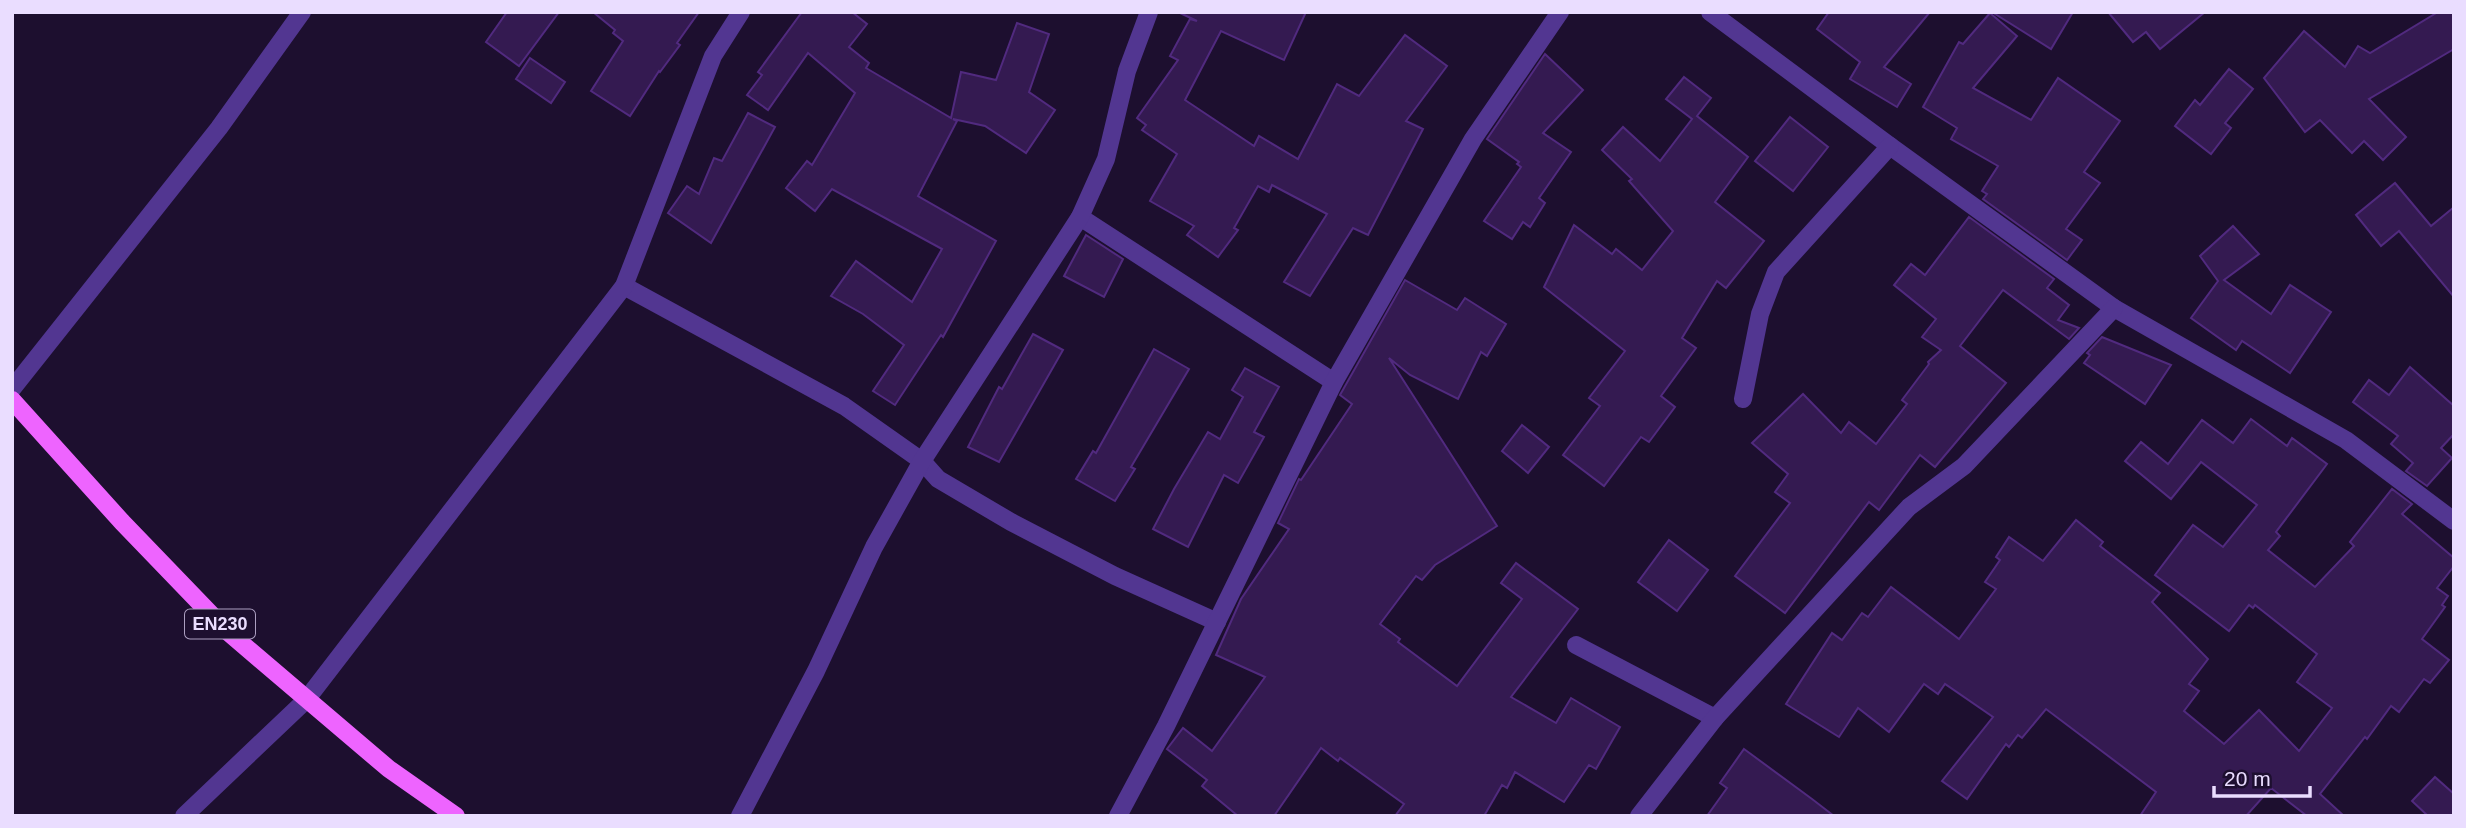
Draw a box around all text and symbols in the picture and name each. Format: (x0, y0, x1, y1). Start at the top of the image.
road number: EN230 (185, 610, 255, 638)
scale bar (2214, 754, 2310, 798)
text: 20 m (2224, 767, 2271, 790)

